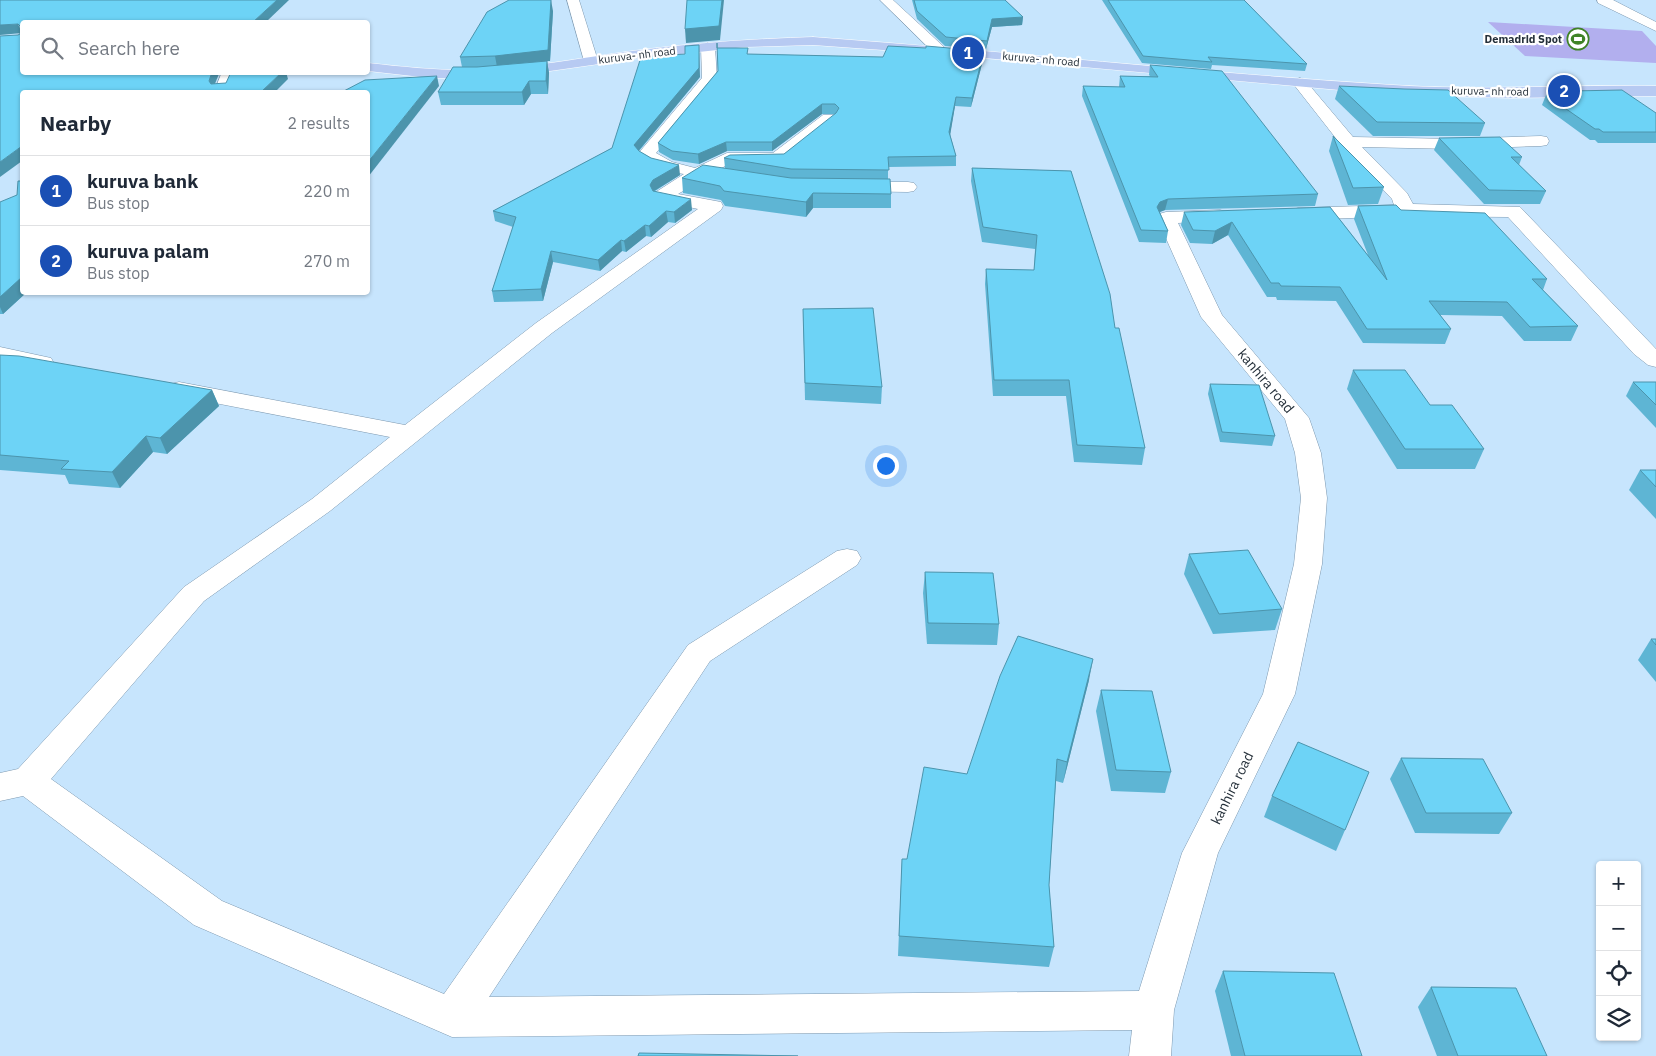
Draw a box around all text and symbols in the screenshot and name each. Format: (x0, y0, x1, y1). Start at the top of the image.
search box (20, 20, 370, 75)
sports icon: Demadrid Spot (1566, 27, 1590, 51)
place label: Demadrid Spot (1485, 32, 1562, 46)
icon: search (38, 34, 66, 62)
pin: 1 (952, 34, 984, 72)
text: Search here (78, 36, 180, 60)
street label: kuruva- nh road (598, 43, 676, 67)
street label: kuruva- nh road (1002, 49, 1080, 69)
pin: 2 (1548, 72, 1580, 110)
street label: kuruva- nh road (1451, 83, 1529, 99)
text: Nearby (40, 109, 111, 137)
text: 2 results (287, 113, 350, 133)
text: kuruva bank (87, 169, 198, 193)
text: 1 (51, 181, 61, 201)
text: 220 m (303, 181, 350, 201)
text: Bus stop (87, 193, 150, 213)
text: kuruva palam (87, 239, 209, 263)
text: 2 (51, 251, 61, 271)
text: 270 m (303, 251, 350, 271)
text: Bus stop (87, 263, 150, 283)
street label: kanhira road (1234, 345, 1298, 417)
your location (873, 453, 899, 479)
street label: kanhira road (1207, 749, 1257, 827)
map controls (1596, 861, 1641, 1041)
button: + (1596, 861, 1641, 906)
button: − (1596, 906, 1641, 951)
button: locate (1596, 951, 1641, 996)
button: layers (1596, 996, 1641, 1041)

